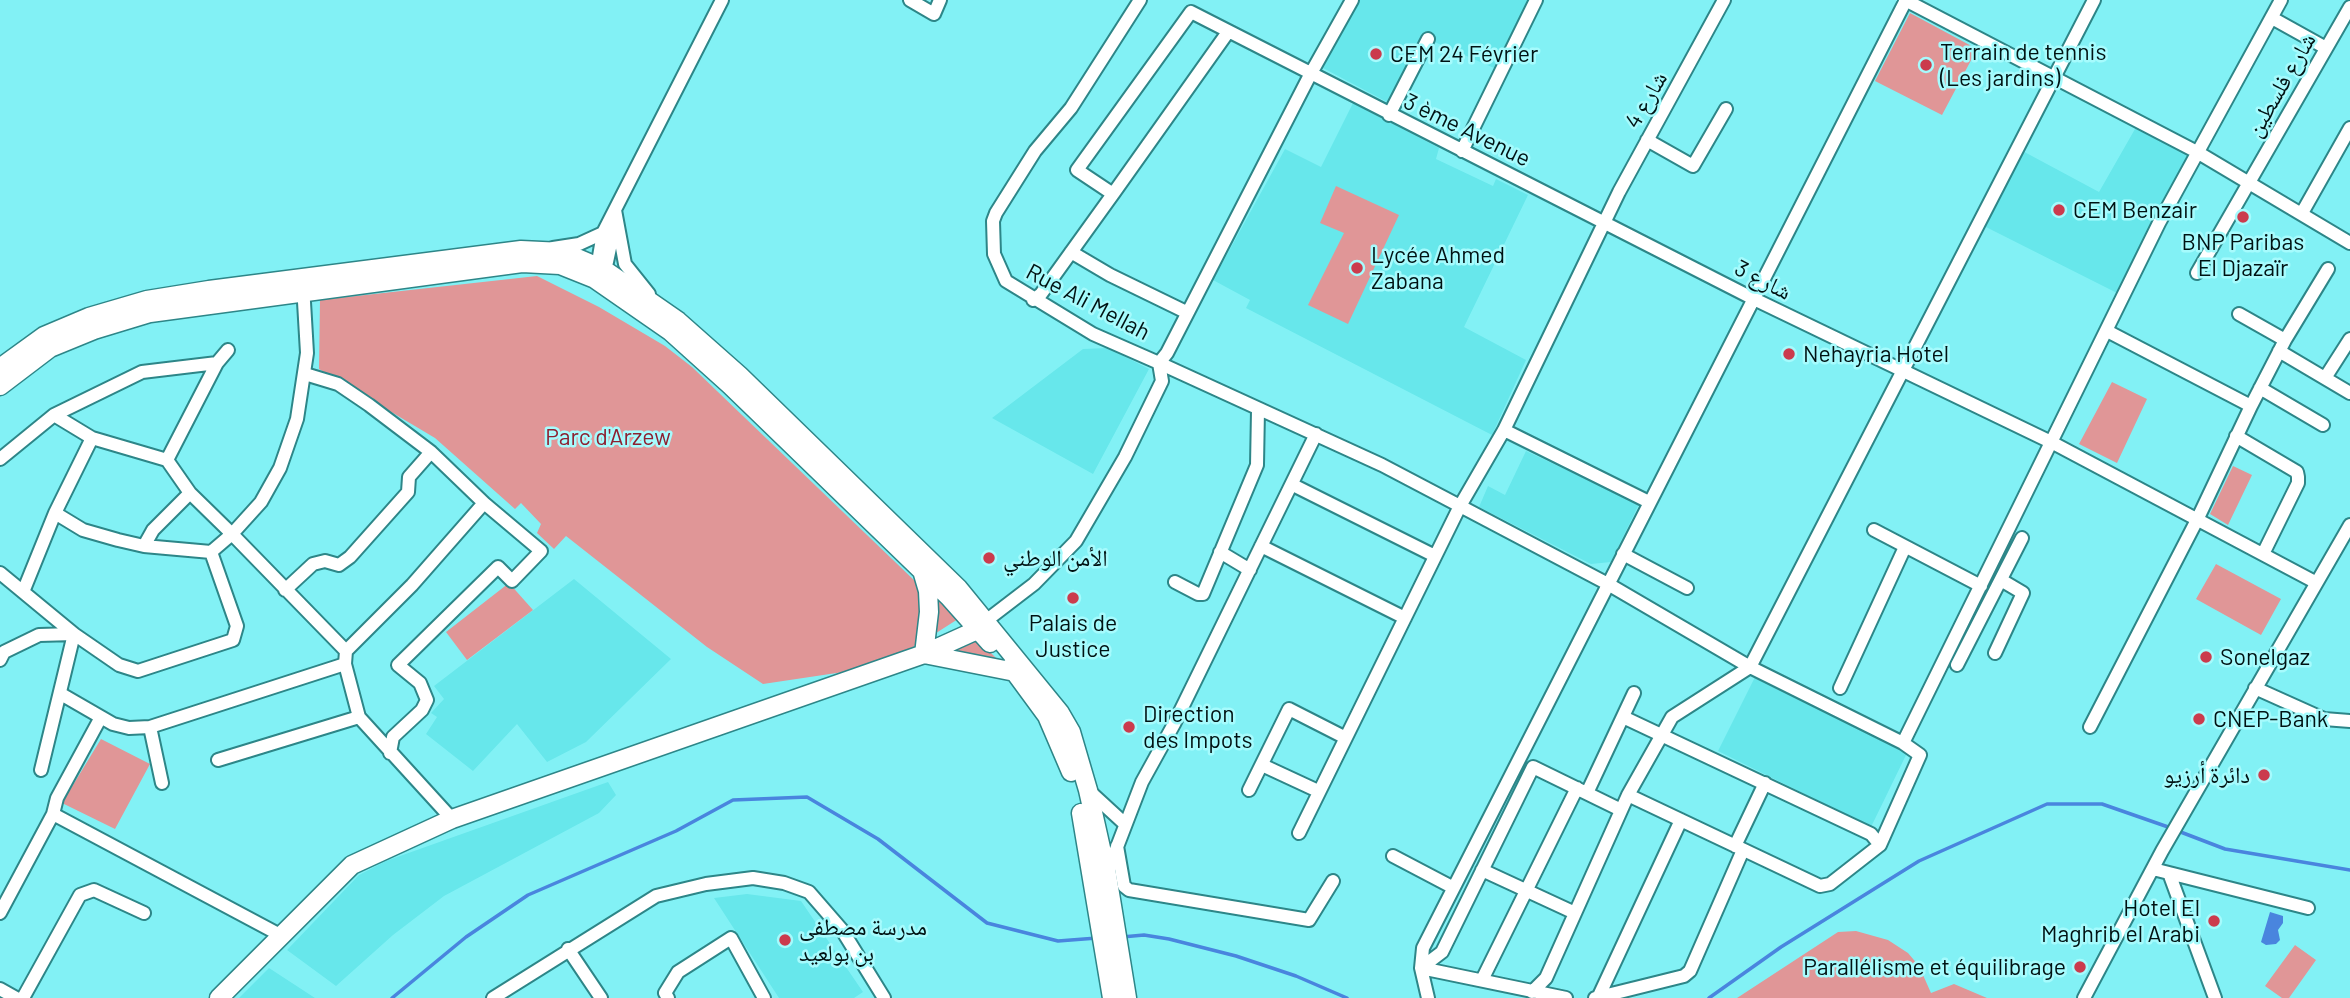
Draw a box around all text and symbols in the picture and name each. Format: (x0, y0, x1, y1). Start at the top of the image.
street label: شارع فلسطين (2240, 28, 2322, 142)
place label: Terrain de tennis (Les jardins) (1940, 38, 2106, 92)
place label: CEM 24 Février (1390, 40, 1538, 68)
marker: CEM 24 Février (1368, 46, 1384, 62)
marker: Terrain de tennis (Les jardins) (1918, 57, 1934, 73)
street label: شارع 4 (1619, 67, 1673, 133)
street label: 3 ème Avenue (1399, 87, 1535, 173)
place label: CEM Benzair (2073, 196, 2197, 224)
marker: CEM Benzair (2051, 202, 2067, 218)
marker: BNP Paribas El Djazaïr (2235, 209, 2251, 225)
place label: BNP Paribas El Djazaïr (2182, 228, 2304, 282)
place label: Lycée Ahmed Zabana (1371, 241, 1505, 295)
street label: شارع 3 (1730, 254, 1796, 306)
street label: Rue Ali Mellah (1021, 258, 1155, 346)
marker: Lycée Ahmed Zabana (1349, 260, 1365, 276)
place label: Nehayria Hotel (1803, 340, 1949, 368)
marker: Nehayria Hotel (1781, 346, 1797, 362)
park label: Parc d'Arzew (545, 423, 671, 451)
place label: الأمن الوطني (1003, 544, 1108, 572)
marker: الأمن الوطني (981, 550, 997, 566)
marker: Palais de Justice (1065, 590, 1081, 606)
place label: Palais de Justice (1029, 609, 1117, 663)
place label: Sonelgaz (2220, 643, 2310, 671)
marker: Sonelgaz (2198, 649, 2214, 665)
place label: Direction des Impots (1143, 700, 1253, 754)
place label: CNEP-Bank (2213, 705, 2328, 733)
marker: CNEP-Bank (2191, 711, 2207, 727)
marker: Direction des Impots (1121, 719, 1137, 735)
place label: دائرة أرزيو (2164, 761, 2250, 789)
marker: دائرة أرزيو (2256, 767, 2272, 783)
place label: Hotel El Maghrib el Arabi (2041, 894, 2200, 948)
place label: مدرسة مصطفى بن بولعيد (799, 913, 927, 967)
marker: Hotel El Maghrib el Arabi (2206, 913, 2222, 929)
marker: مدرسة مصطفى بن بولعيد (777, 932, 793, 948)
place label: Parallélisme et équilibrage (1803, 953, 2066, 981)
marker: Parallélisme et équilibrage (2072, 959, 2088, 975)

